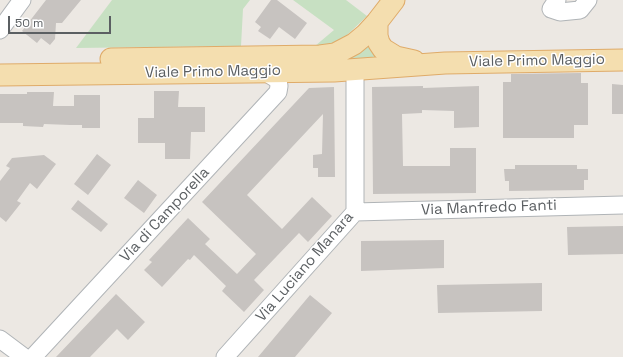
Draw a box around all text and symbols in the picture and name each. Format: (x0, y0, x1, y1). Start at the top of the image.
scale bar (10, 8, 113, 34)
text: 50 m (15, 15, 43, 31)
street label: Viale Primo Maggio (469, 51, 605, 71)
street label: Viale Primo Maggio (145, 62, 281, 82)
street label: Via di Camporella (116, 164, 214, 266)
street label: Via Manfredo Fanti (421, 197, 557, 219)
street label: Via Luciano Manara (252, 208, 358, 326)

